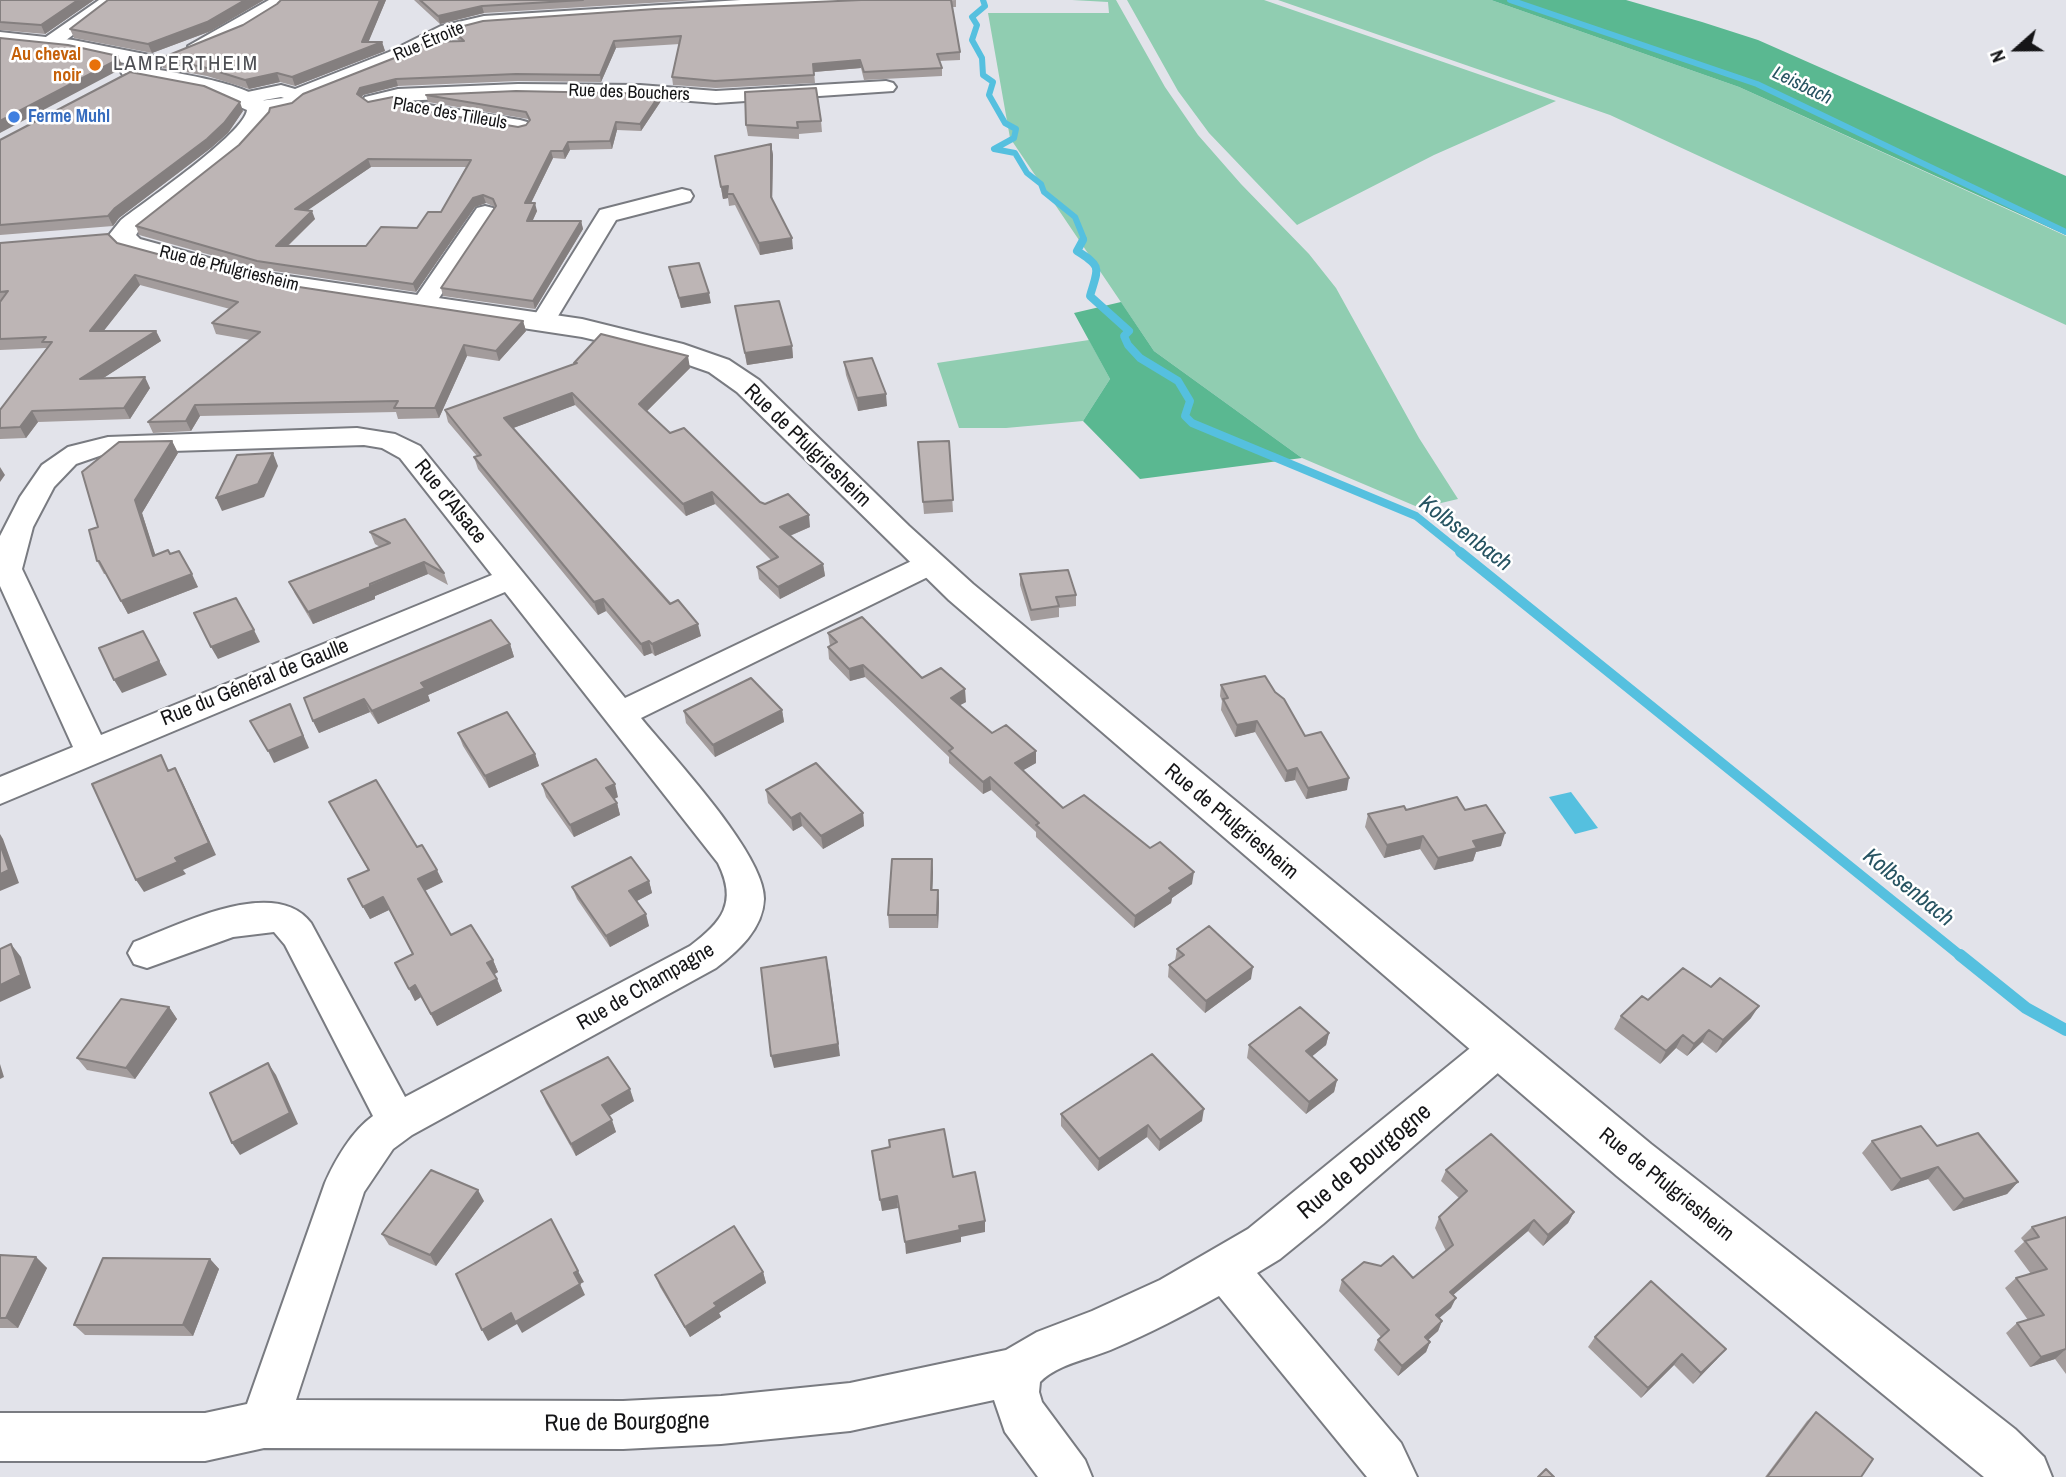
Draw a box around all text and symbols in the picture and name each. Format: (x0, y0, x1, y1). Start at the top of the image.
north arrow (1982, 14, 2052, 84)
street label: Rue Étroite (390, 17, 468, 67)
place label: Au cheval noir (11, 44, 81, 86)
text: N (1983, 47, 2012, 66)
district label: LAMPERTHEIM (114, 51, 258, 77)
marker: Au cheval noir (87, 57, 103, 73)
water label: Leisbach (1769, 62, 1835, 110)
street label: Rue des Bouchers (568, 80, 690, 106)
street label: Place des Tilleuls (391, 93, 509, 135)
place label: Ferme Muhl (28, 106, 110, 128)
marker: Ferme Muhl (6, 109, 22, 125)
street label: Rue de Pfulgriesheim (157, 241, 301, 297)
street label: Rue de Pfulgriesheim (738, 379, 876, 513)
street label: Rue d'Alsace (408, 455, 492, 549)
water label: Kolbsenbach (1413, 490, 1517, 578)
street label: Rue du Général de Gaulle (158, 634, 352, 732)
street label: Rue de Pfulgriesheim (1159, 759, 1303, 885)
water label: Kolbsenbach (1857, 843, 1959, 933)
street label: Rue de Champagne (573, 938, 719, 1036)
street label: Rue de Bourgogne (1292, 1098, 1438, 1226)
street label: Rue de Pfulgriesheim (1593, 1123, 1739, 1247)
street label: Rue de Bourgogne (544, 1407, 710, 1439)

